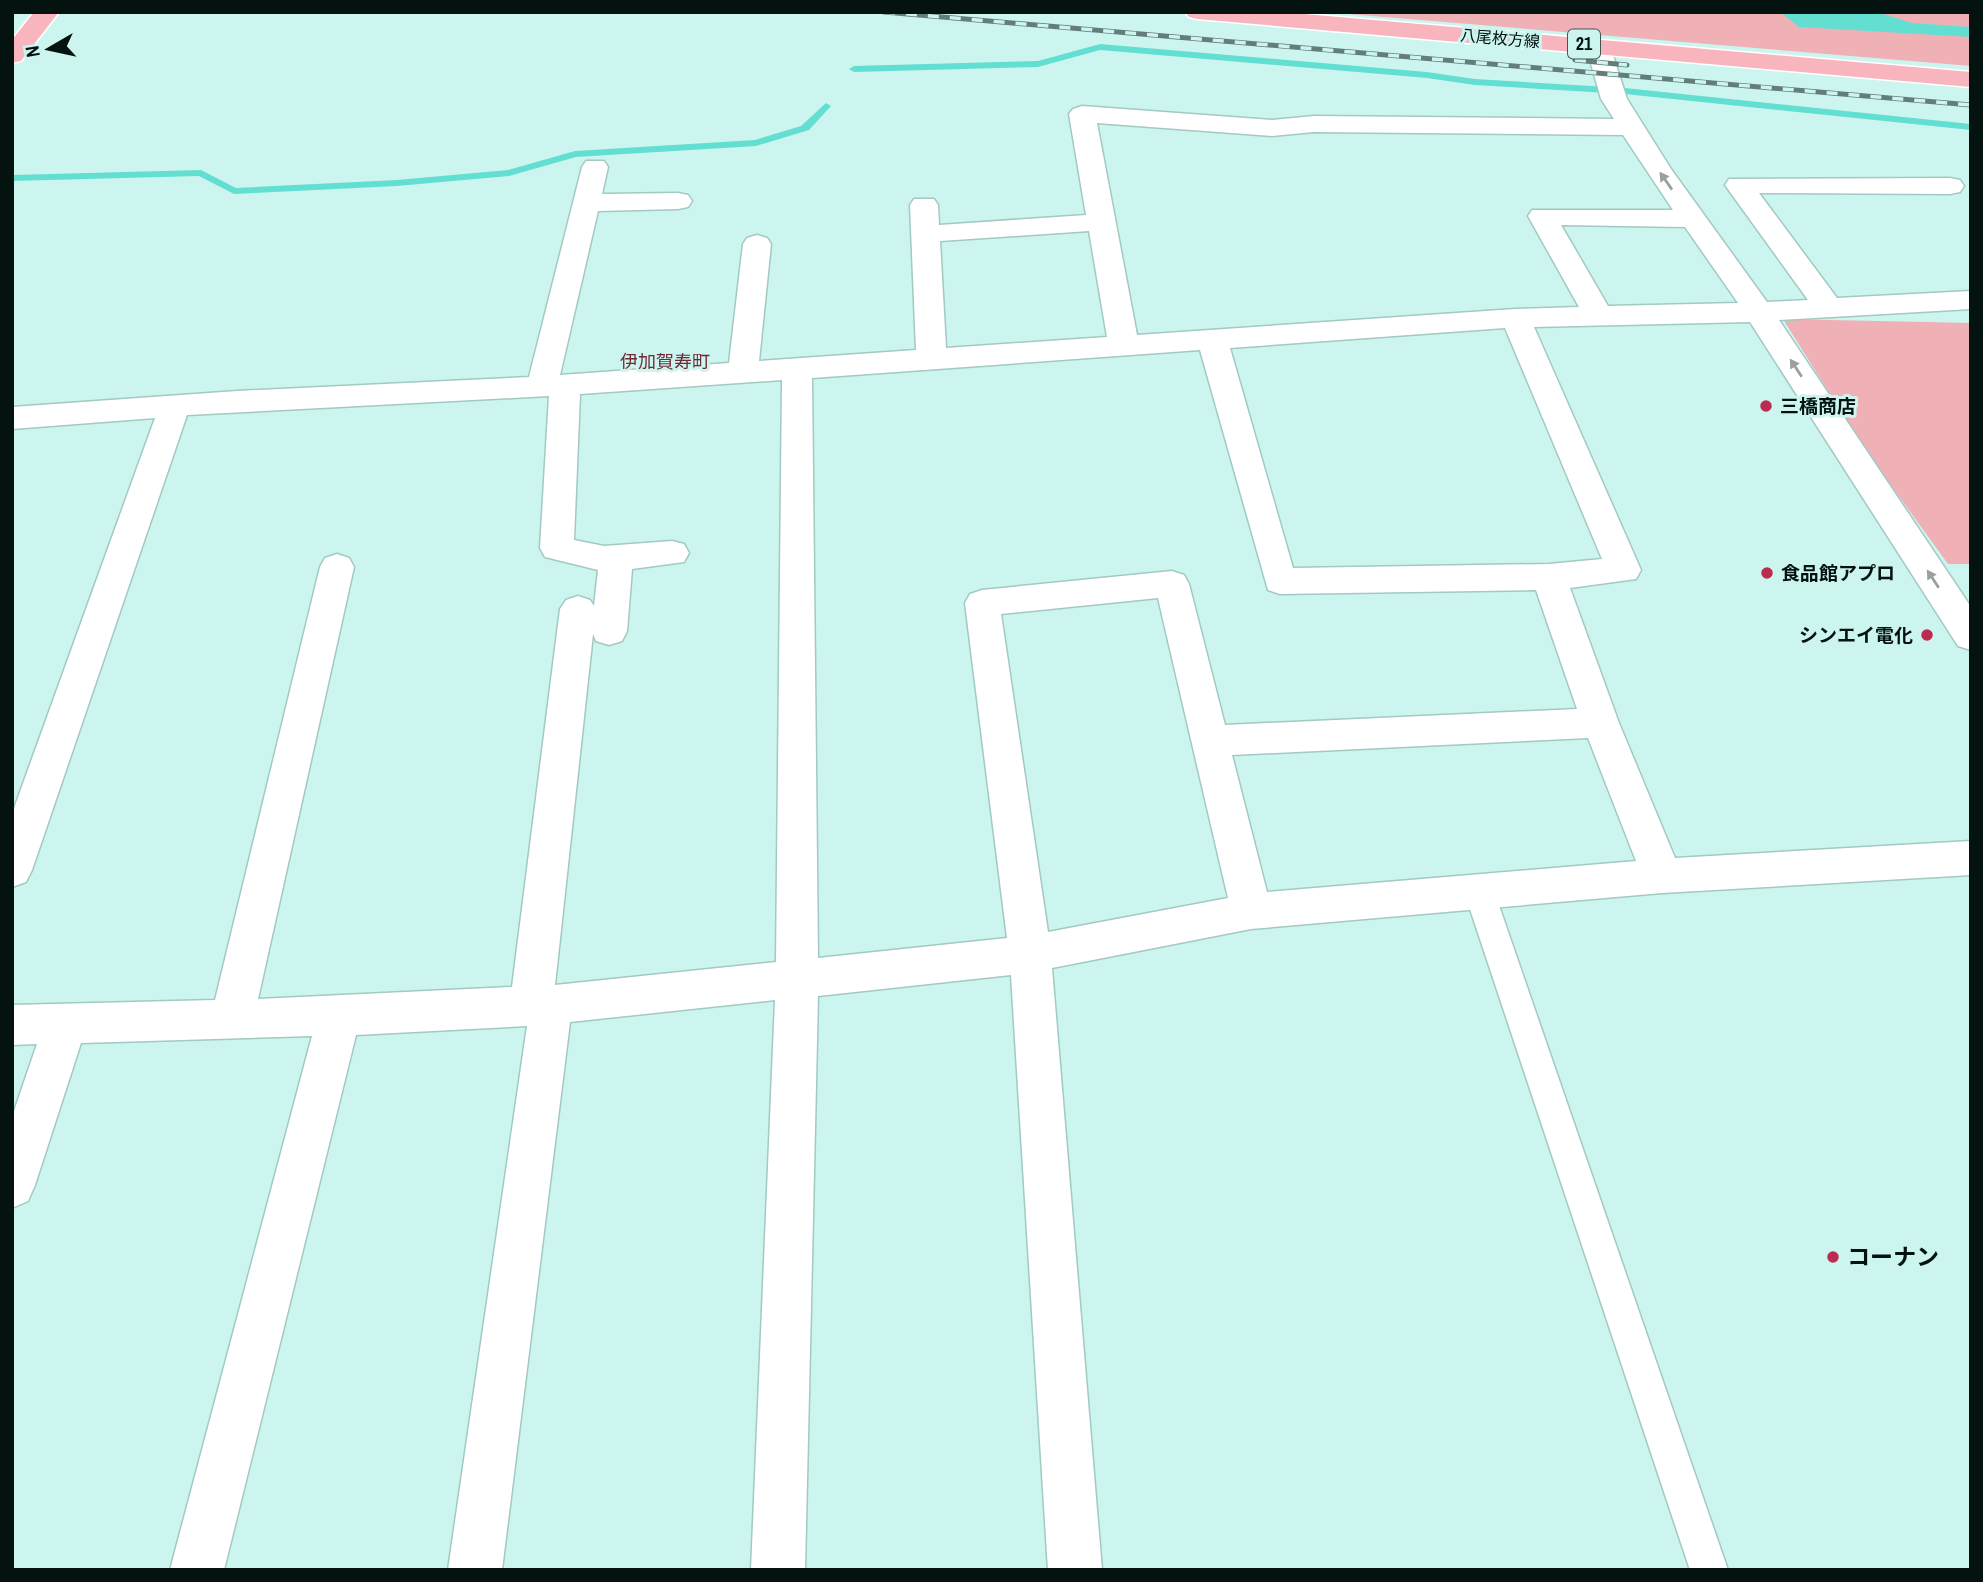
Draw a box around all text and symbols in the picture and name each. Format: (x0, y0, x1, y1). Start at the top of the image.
north arrow (14, 14, 84, 84)
street label: 八尾枚方線 (1459, 24, 1541, 52)
road number: 21 (1568, 29, 1600, 58)
text: N (18, 44, 46, 59)
one-way arrow (1659, 172, 1673, 190)
district label: 伊加賀寿町 (620, 349, 710, 374)
one-way arrow (1789, 358, 1802, 378)
place label: 三橋商店 (1780, 393, 1856, 419)
marker: 三橋商店 (1758, 398, 1774, 414)
place label: 食品館アプロ (1781, 560, 1895, 586)
marker: 食品館アプロ (1759, 565, 1775, 581)
one-way arrow (1927, 569, 1940, 589)
place label: シンエイ電化 (1799, 622, 1913, 648)
marker: シンエイ電化 (1919, 627, 1935, 643)
place label: コーナン (1847, 1241, 1939, 1272)
marker: コーナン (1825, 1249, 1841, 1265)

